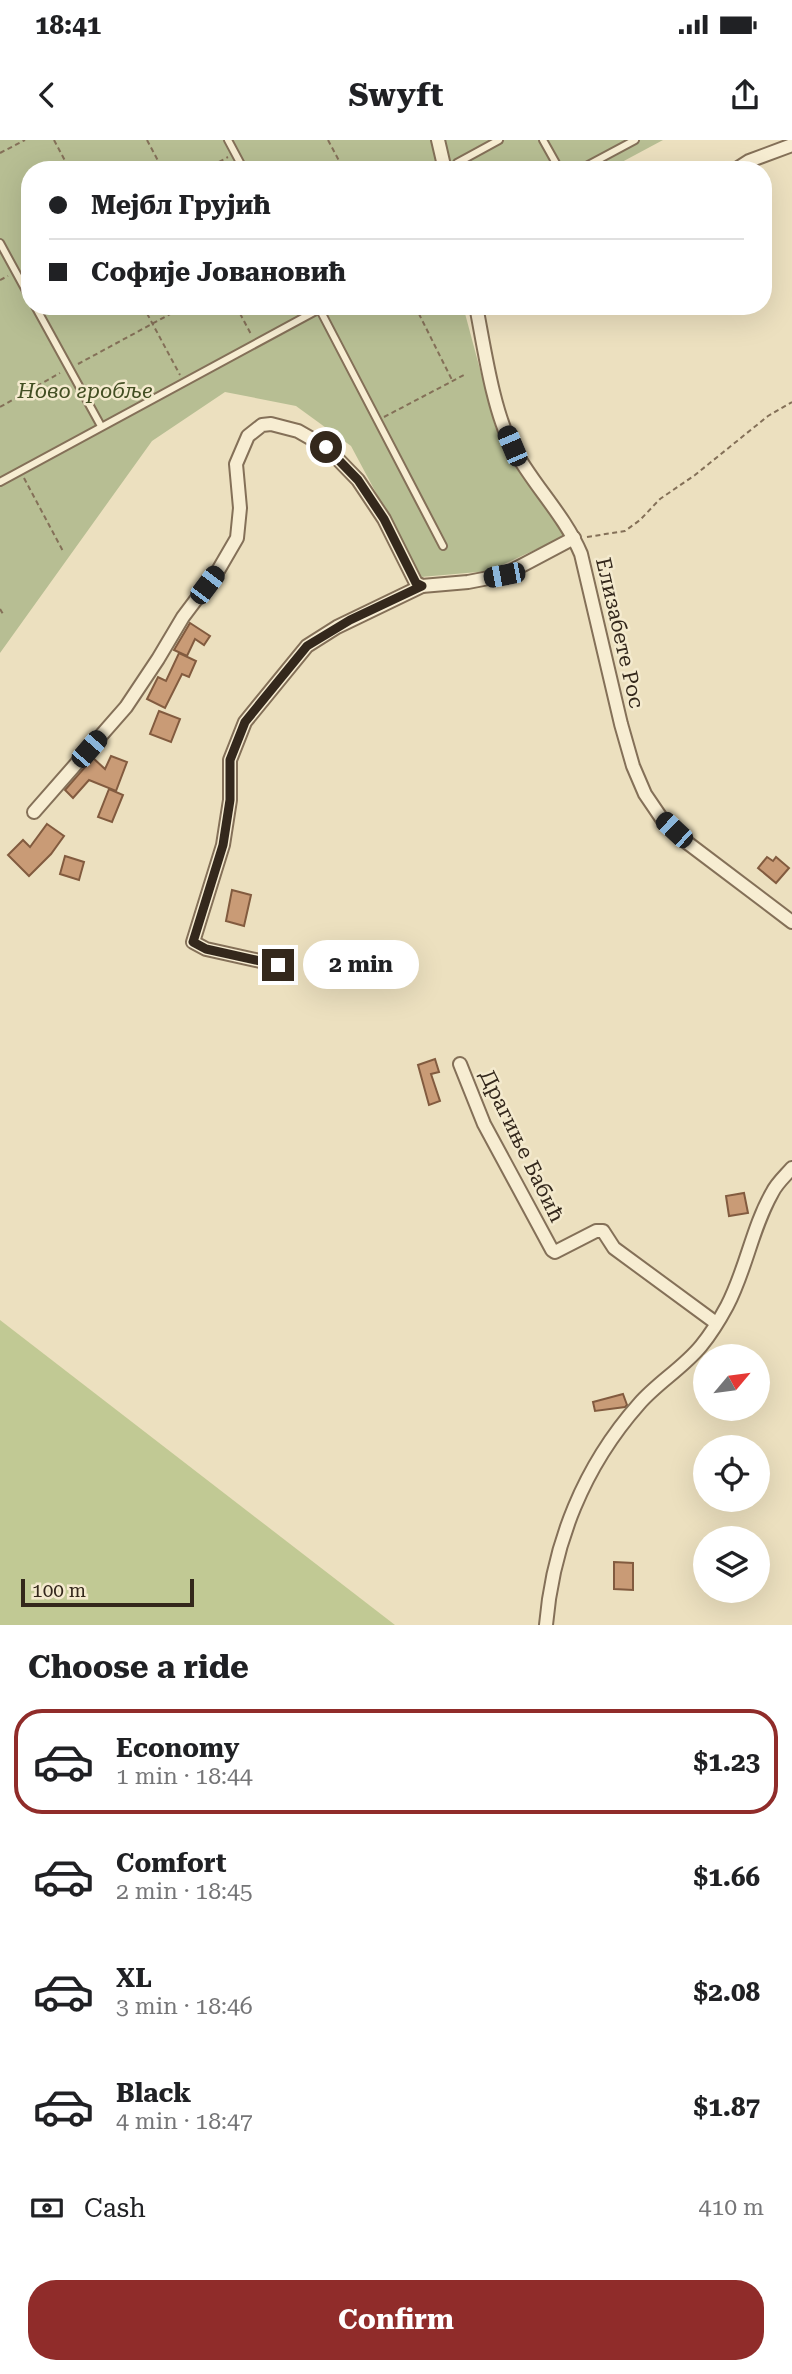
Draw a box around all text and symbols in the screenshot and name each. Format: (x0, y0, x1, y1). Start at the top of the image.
text: 18:41 (35, 10, 101, 40)
icon: back (28, 76, 66, 114)
text: Swyft (348, 76, 444, 114)
icon: share (726, 76, 764, 114)
text: Мејбл Грујић (91, 190, 271, 220)
text: Софије Јовановић (91, 257, 346, 287)
park label: Ново гробље (16, 379, 153, 403)
car (495, 423, 530, 469)
route start (310, 431, 342, 463)
street label: Елизабете Рос (591, 555, 649, 711)
car (482, 561, 527, 589)
car (186, 562, 229, 608)
car (68, 726, 111, 772)
car (652, 808, 697, 852)
callout: 2 min (302, 940, 418, 990)
route end (262, 949, 294, 981)
text: 2 min (329, 951, 393, 978)
street label: Драгиње Бабић (475, 1066, 569, 1226)
north arrow (693, 1344, 770, 1421)
map controls (693, 1344, 770, 1603)
button: locate (693, 1435, 770, 1512)
button: layers (693, 1526, 770, 1603)
scale bar (21, 1576, 194, 1608)
text: 100 m (32, 1579, 86, 1602)
text: Choose a ride (28, 1648, 249, 1686)
icon: car (32, 1730, 95, 1793)
text: Economy (116, 1733, 239, 1763)
text: $1.23 (694, 1747, 760, 1777)
text: 1 min · 18:44 (116, 1763, 253, 1790)
icon: car (32, 1845, 95, 1908)
text: Comfort (116, 1848, 226, 1878)
text: $1.66 (694, 1862, 760, 1892)
text: 2 min · 18:45 (116, 1878, 253, 1905)
icon: car (32, 1960, 95, 2023)
text: XL (116, 1963, 152, 1993)
text: $2.08 (694, 1977, 760, 2007)
text: 3 min · 18:46 (116, 1993, 253, 2020)
icon: car (32, 2075, 95, 2138)
text: Black (116, 2078, 191, 2108)
text: $1.87 (694, 2092, 760, 2122)
text: 4 min · 18:47 (116, 2108, 253, 2135)
icon: cash (28, 2189, 66, 2227)
text: Cash (84, 2193, 146, 2223)
text: 410 m (699, 2194, 764, 2221)
button: Confirm (28, 2280, 764, 2360)

